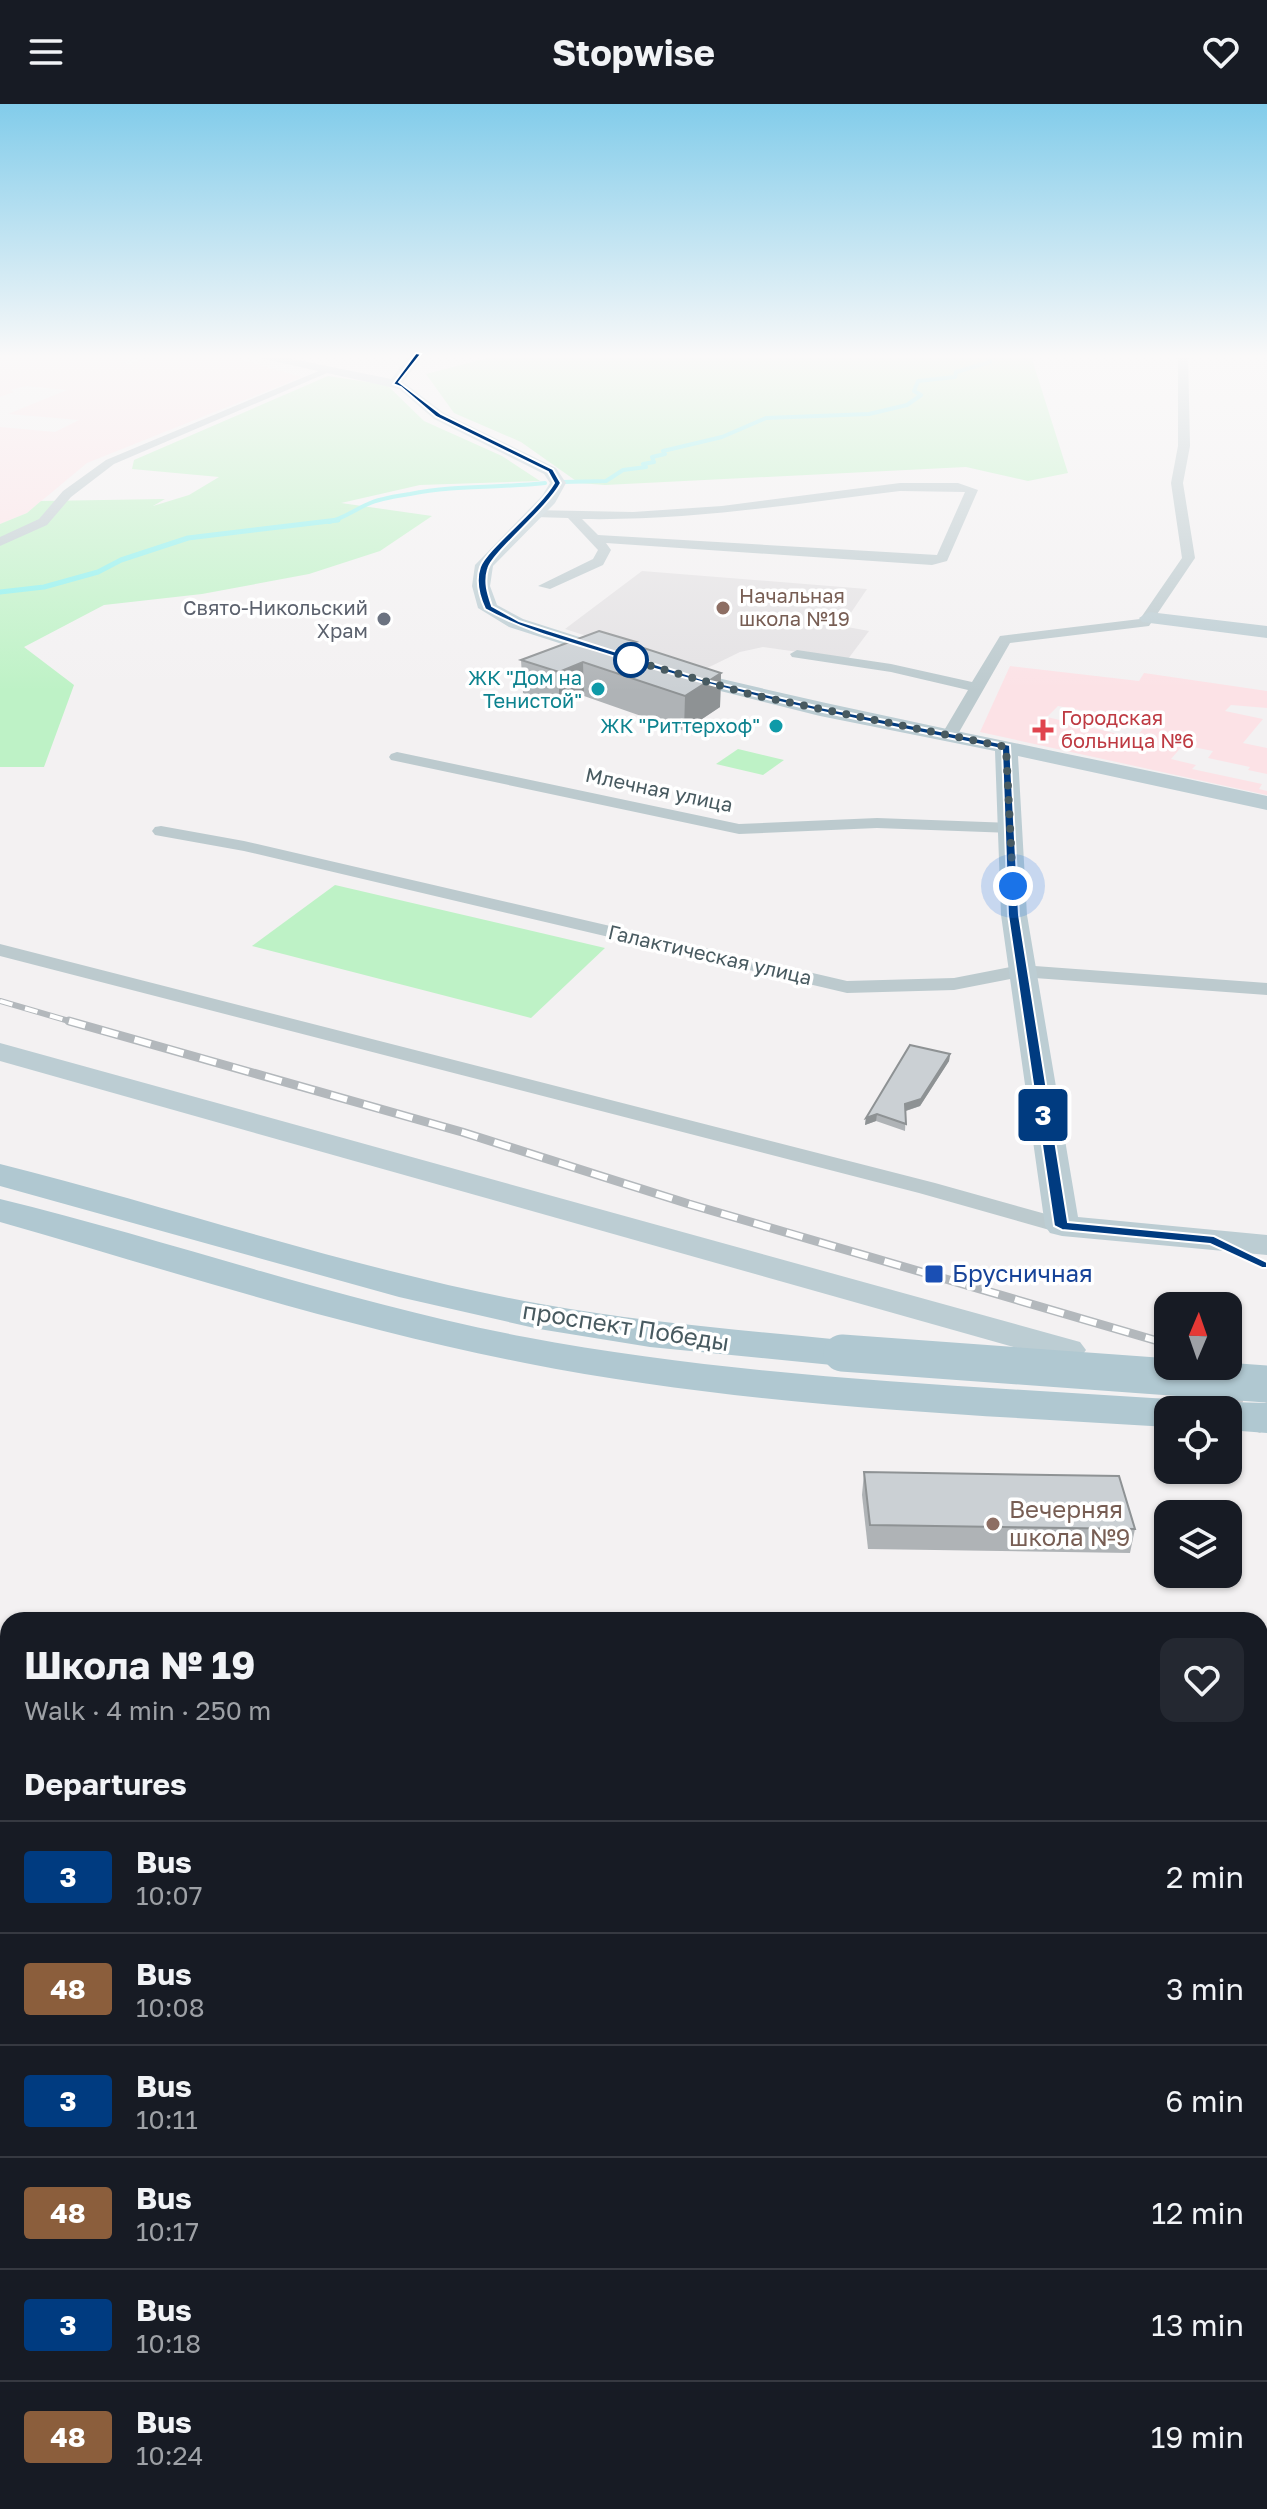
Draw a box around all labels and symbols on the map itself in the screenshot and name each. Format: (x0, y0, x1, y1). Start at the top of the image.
place label: Начальная школа №19 (739, 583, 850, 630)
place label: Свято-Никольский Храм (183, 595, 368, 642)
marker: Начальная школа №19 (714, 599, 732, 617)
marker: Свято-Никольский Храм (375, 610, 393, 628)
unlabelled marker (614, 643, 648, 677)
place label: ЖК "Дом на Тенистой" (468, 665, 582, 712)
marker: ЖК "Дом на Тенистой" (589, 680, 607, 698)
place label: Городская больница №6 (1061, 705, 1194, 752)
place label: ЖК "Риттерхоф" (600, 713, 760, 737)
marker: ЖК "Риттерхоф" (767, 717, 785, 735)
marker: Городская больница №6 (1032, 719, 1054, 741)
street label: Млечная улица (583, 762, 735, 816)
your location (993, 866, 1033, 906)
street label: Галактическая улица (606, 919, 814, 989)
line badge: 3 (1017, 1089, 1069, 1141)
place label: Брусничная (952, 1258, 1093, 1287)
marker: Брусничная (923, 1263, 945, 1285)
north arrow (1154, 1292, 1242, 1380)
street label: проспект Победы (521, 1295, 732, 1356)
place label: Вечерняя школа №9 (1009, 1494, 1130, 1551)
marker: Вечерняя школа №9 (984, 1515, 1002, 1533)

